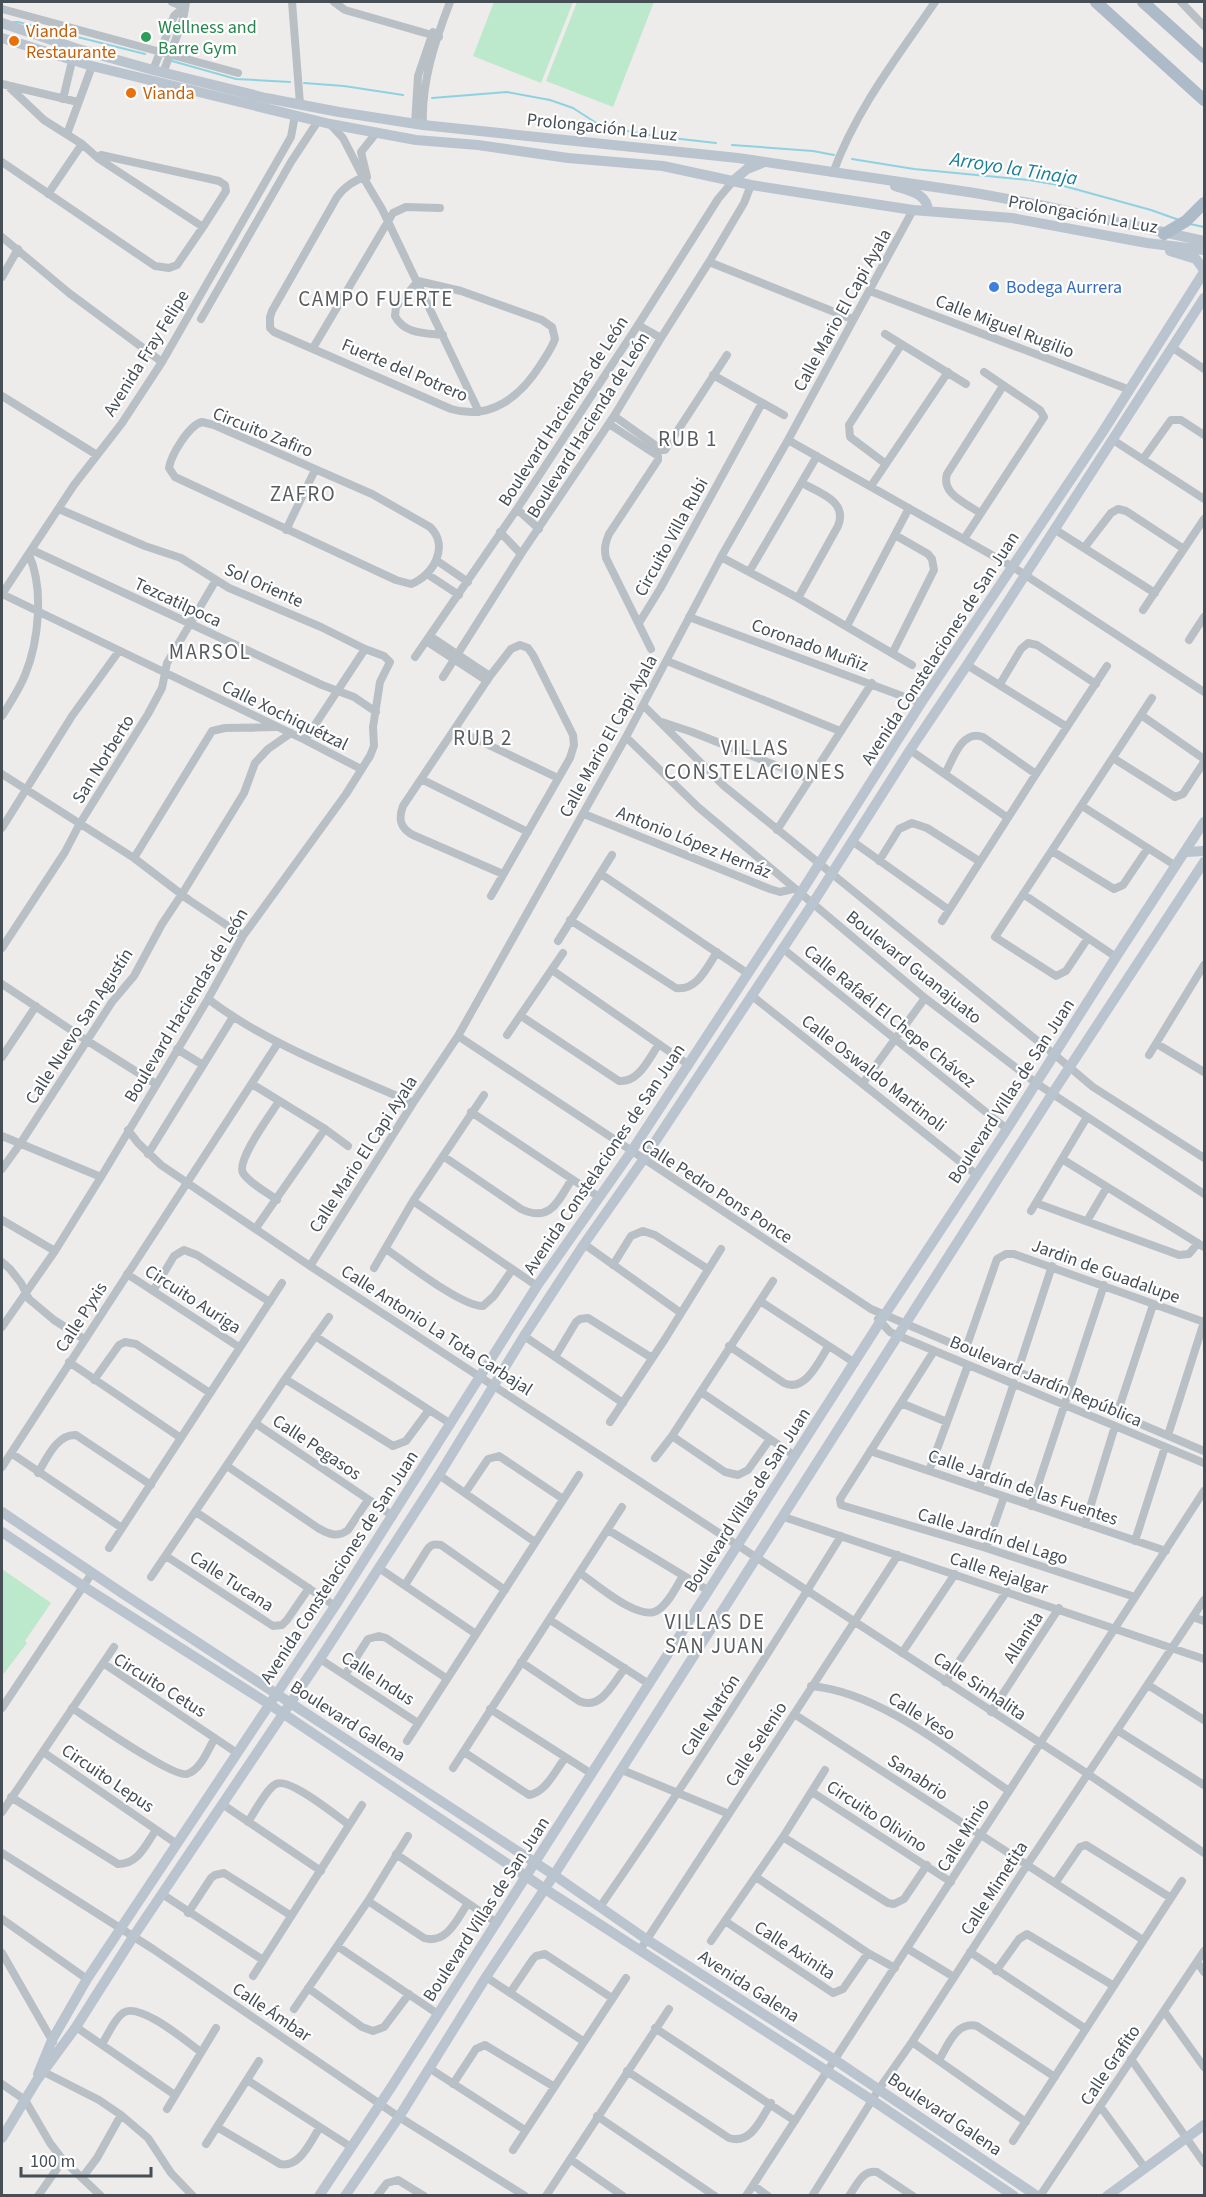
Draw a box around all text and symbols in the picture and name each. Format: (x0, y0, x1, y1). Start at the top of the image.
place label: Wellness and Barre Gym (158, 15, 257, 61)
place label: Vianda Restaurante (26, 19, 116, 65)
marker: Wellness and Barre Gym (139, 30, 153, 44)
marker: Vianda Restaurante (7, 34, 21, 48)
place label: Vianda (143, 81, 195, 106)
marker: Vianda (124, 86, 138, 100)
street label: Prolongación La Luz (525, 107, 679, 148)
water label: Arroyo la Tinaja (946, 145, 1080, 193)
street label: Prolongación La Luz (1006, 189, 1160, 240)
street label: Calle Mario El Capi Ayala (787, 224, 898, 396)
place label: Bodega Aurrera (1006, 275, 1122, 300)
marker: Bodega Aurrera (987, 280, 1001, 294)
district label: CAMPO FUERTE (298, 284, 454, 314)
street label: Avenida Fray Felipe (97, 285, 195, 421)
street label: Calle Miguel Rugilio (932, 288, 1078, 364)
street label: Boulevard Haciendas de León (492, 311, 635, 511)
street label: Boulevard Hacienda de León (521, 327, 656, 523)
street label: Fuerte del Potrero (338, 333, 472, 408)
street label: Circuito Zafiro (209, 401, 317, 464)
district label: RUB 1 (658, 424, 718, 454)
street label: Circuito Villa Rubi (628, 473, 714, 601)
district label: ZAFRO (270, 479, 336, 509)
street label: Avenida Constelaciones de San Juan (855, 527, 1025, 770)
street label: Sol Oriente (220, 557, 307, 614)
street label: Tezcatilpoca (130, 571, 226, 634)
street label: Coronado Muñiz (748, 613, 872, 678)
district label: MARSOL (169, 637, 251, 667)
street label: Calle Mario El Capi Ayala (553, 650, 664, 822)
street label: Calle Xochiquétzal (217, 674, 352, 757)
street label: San Norberto (66, 710, 141, 809)
district label: RUB 2 (453, 723, 513, 753)
district label: VILLAS CONSTELACIONES (664, 733, 846, 787)
street label: Antonio López Hernáz (613, 800, 775, 885)
street label: Boulevard Haciendas de León (118, 903, 254, 1107)
street label: Boulevard Guanajuato (841, 905, 987, 1030)
street label: Calle Rafaél El Chepe Chávez (798, 939, 981, 1094)
street label: Calle Nuevo San Agustín (20, 943, 139, 1109)
street label: Boulevard Villas de San Juan (942, 994, 1081, 1188)
street label: Calle Oswaldo Martinoli (796, 1009, 951, 1138)
street label: Avenida Constelaciones de San Juan (518, 1039, 691, 1280)
street label: Calle Mario El Capi Ayala (303, 1071, 424, 1238)
street label: Calle Pedro Pons Ponce (636, 1133, 797, 1250)
street label: Jardin de Guadalupe (1028, 1233, 1184, 1310)
street label: Circuito Auriga (140, 1259, 246, 1340)
street label: Calle Antonio La Tota Carbajal (336, 1259, 537, 1402)
street label: Calle Pyxis (49, 1277, 114, 1357)
street label: Boulevard Jardín República (946, 1330, 1146, 1433)
street label: Boulevard Villas de San Juan (678, 1403, 817, 1597)
street label: Calle Pegasos (267, 1408, 366, 1486)
street label: Calle Jardín de las Fuentes (924, 1443, 1121, 1532)
street label: Avenida Constelaciones de San Juan (254, 1446, 424, 1689)
street label: Calle Jardín del Lago (915, 1502, 1071, 1571)
street label: Calle Tucana (185, 1545, 279, 1618)
street label: Calle Rejalgar (946, 1546, 1052, 1601)
district label: VILLAS DE SAN JUAN (664, 1607, 766, 1661)
street label: Allanita (997, 1607, 1049, 1668)
street label: Calle Indus (336, 1645, 419, 1711)
street label: Calle Sinhalita (928, 1646, 1031, 1727)
street label: Circuito Cetus (109, 1647, 211, 1724)
street label: Calle Natrón (675, 1669, 746, 1761)
street label: Boulevard Galena (285, 1675, 410, 1768)
street label: Calle Yeso (883, 1686, 960, 1747)
street label: Calle Selenio (719, 1697, 793, 1792)
street label: Circuito Lepus (56, 1738, 159, 1819)
street label: Sanabrio (882, 1748, 953, 1806)
street label: Circuito Olivino (821, 1774, 932, 1858)
street label: Calle Minio (931, 1794, 996, 1877)
street label: Boulevard Villas de San Juan (417, 1812, 556, 2006)
street label: Calle Mimetita (955, 1836, 1034, 1940)
street label: Calle Axinita (749, 1915, 840, 1986)
street label: Avenida Galena (693, 1944, 804, 2029)
street label: Calle Ámbar (227, 1977, 317, 2049)
street label: Calle Grafito (1074, 2020, 1147, 2111)
street label: Boulevard Galena (883, 2067, 1007, 2162)
scale bar (21, 2140, 152, 2178)
text: 100 m (30, 2149, 75, 2174)

